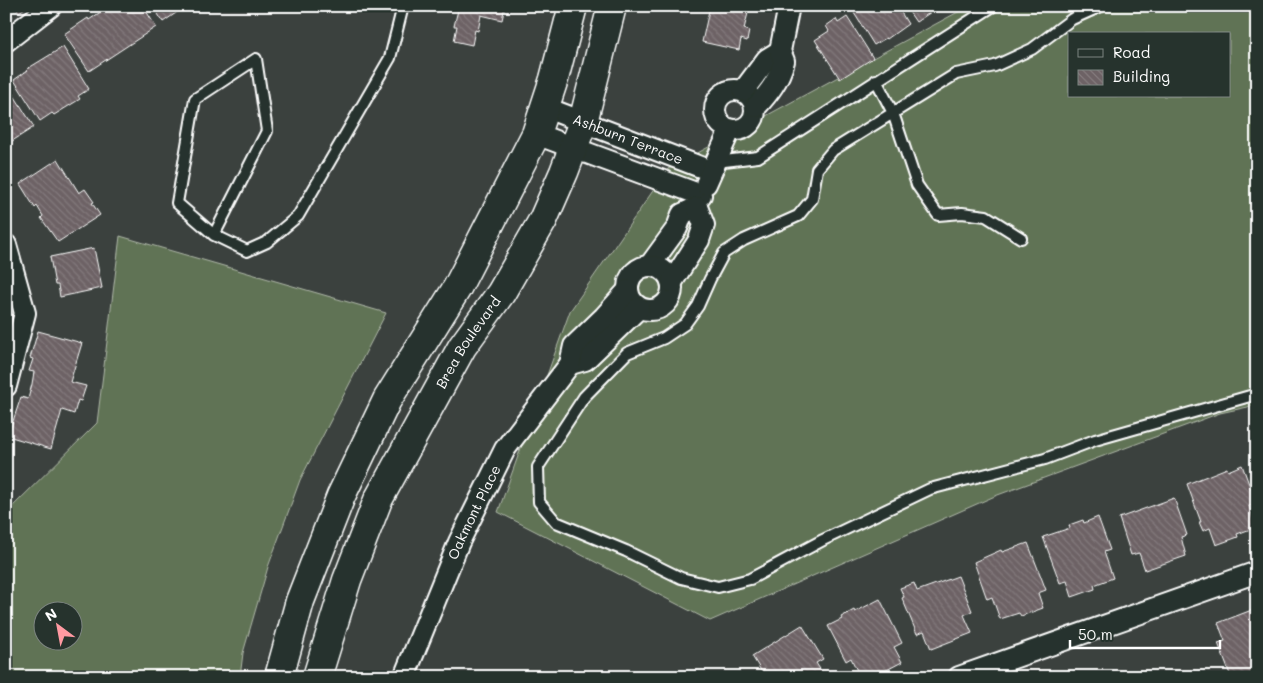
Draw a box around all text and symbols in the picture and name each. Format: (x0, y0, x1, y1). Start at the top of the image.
legend (1068, 32, 1230, 98)
text: Road (1113, 42, 1150, 62)
text: Building (1113, 66, 1170, 86)
street label: Ashburn Terrace (570, 109, 686, 168)
street label: Brea Boulevard (431, 292, 505, 392)
street label: Oakmont Place (443, 462, 505, 562)
north arrow (32, 600, 82, 650)
text: N (41, 604, 60, 625)
scale bar (1070, 618, 1220, 650)
text: 50 m (1078, 624, 1113, 644)

